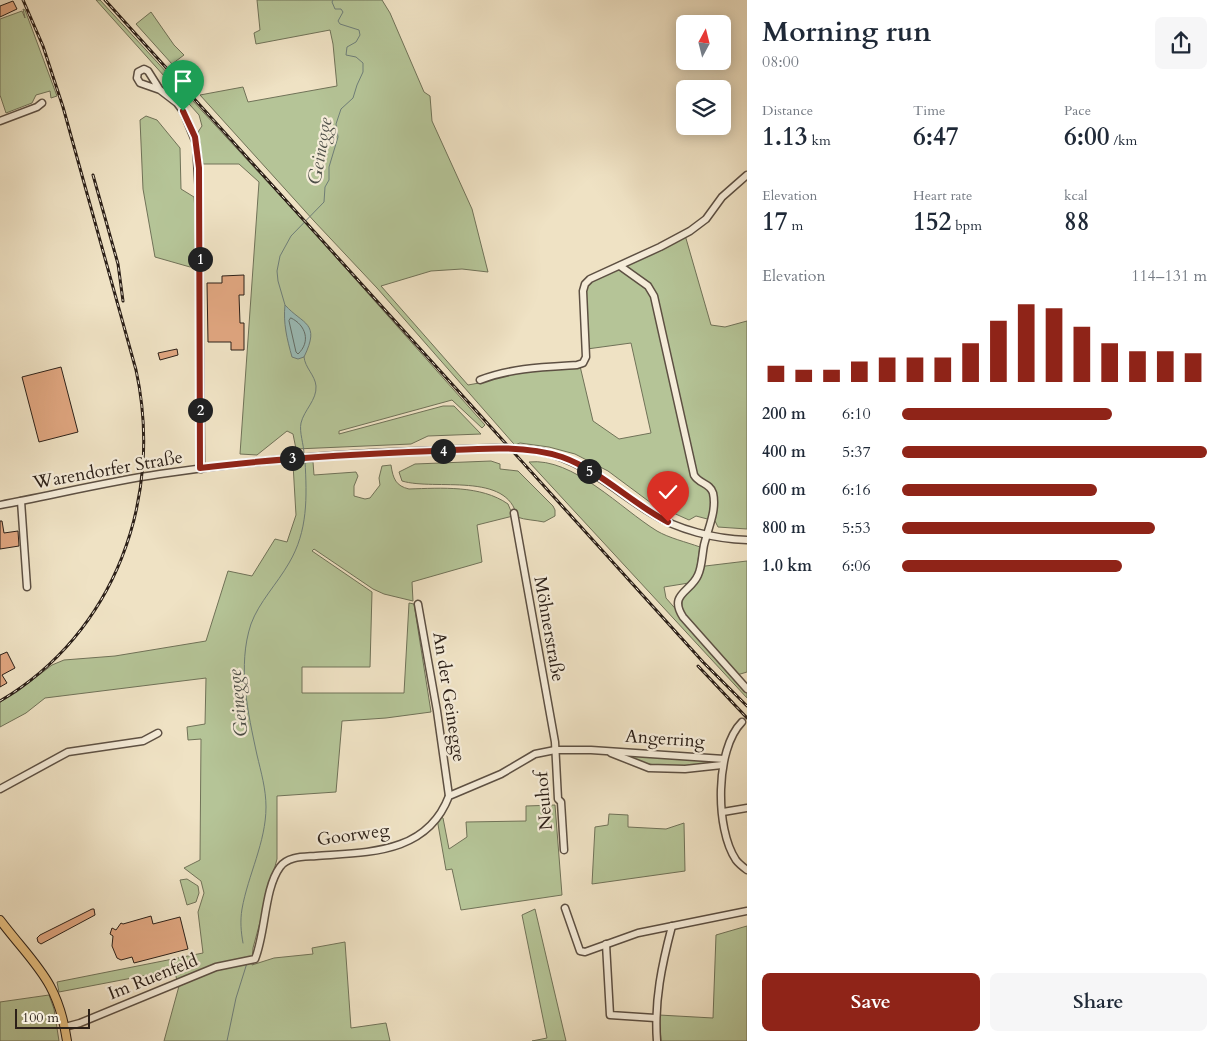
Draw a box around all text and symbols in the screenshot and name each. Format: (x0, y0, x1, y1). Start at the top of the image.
text: Morning run (762, 13, 931, 51)
north arrow (676, 15, 731, 70)
map controls (676, 15, 731, 135)
button: share (1155, 17, 1207, 69)
text: 08:00 (762, 51, 799, 73)
pin (162, 60, 204, 111)
icon: arrive (169, 67, 197, 95)
button: layers (676, 80, 731, 135)
text: Distance (762, 101, 813, 120)
text: Time (913, 101, 945, 120)
text: Pace (1064, 101, 1091, 120)
water label: Geinegge (301, 115, 339, 187)
text: 1.13 (762, 120, 808, 154)
text: 6:47 (913, 120, 959, 154)
text: 6:00 (1064, 120, 1110, 154)
text: km (808, 131, 831, 150)
text: /km (1110, 131, 1137, 150)
text: Elevation (762, 186, 818, 205)
text: Heart rate (913, 186, 972, 205)
text: kcal (1064, 186, 1088, 205)
text: 17 (762, 205, 788, 239)
text: 152 (913, 205, 951, 239)
text: 88 (1064, 205, 1090, 239)
text: m (788, 216, 803, 235)
text: bpm (951, 216, 982, 235)
pin: 1 (188, 246, 212, 272)
text: 1 (197, 250, 204, 269)
text: Elevation (762, 265, 826, 287)
text: 114–131 m (1131, 265, 1207, 287)
pin: 2 (188, 398, 212, 422)
text: 2 (197, 401, 204, 420)
text: 200 m (762, 403, 806, 425)
text: 6:10 (842, 403, 871, 425)
pin: 4 (430, 438, 456, 464)
text: 400 m (762, 441, 806, 463)
text: 5:37 (842, 441, 871, 463)
text: 4 (440, 442, 447, 461)
street label: Warendorfer Straße (30, 445, 185, 496)
pin: 3 (280, 446, 304, 470)
text: 3 (289, 449, 296, 468)
pin: 5 (576, 458, 602, 484)
text: 5 (586, 462, 593, 481)
pin (647, 471, 689, 522)
icon: check (654, 478, 682, 506)
text: 600 m (762, 479, 806, 501)
text: 6:16 (842, 479, 871, 501)
text: 800 m (762, 517, 806, 539)
text: 5:53 (842, 517, 871, 539)
text: 1.0 km (762, 555, 812, 577)
text: 6:06 (842, 555, 871, 577)
street label: Möhnerstraße (527, 574, 571, 684)
street label: An der Geinegge (426, 630, 472, 764)
water label: Geinegge (221, 667, 254, 738)
street label: Angerring (624, 724, 707, 754)
street label: Neuhof (529, 767, 559, 831)
street label: Goorweg (315, 817, 392, 852)
street label: Im Ruenfeld (104, 948, 202, 1006)
button: Save (762, 973, 980, 1031)
button: Share (990, 973, 1207, 1031)
scale bar (15, 1006, 90, 1029)
text: 100 m (22, 1008, 59, 1027)

